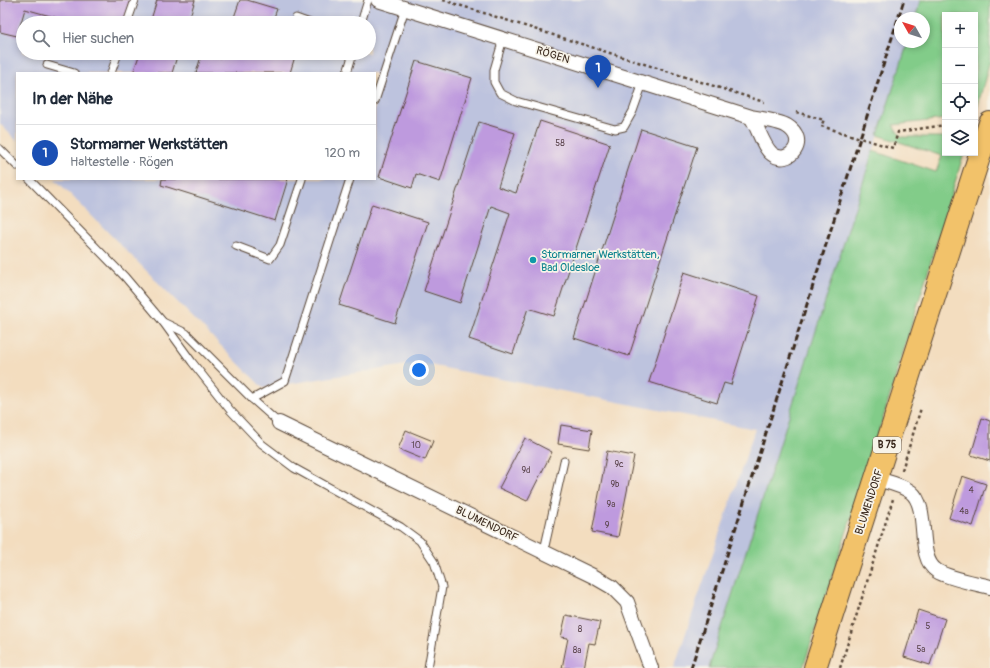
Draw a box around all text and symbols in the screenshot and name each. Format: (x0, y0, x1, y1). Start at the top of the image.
north arrow (894, 12, 930, 48)
map controls (942, 12, 978, 156)
button: + (942, 12, 978, 48)
search box (16, 16, 376, 60)
icon: search (30, 27, 52, 49)
text: Hier suchen (62, 29, 134, 48)
street label: RÖGEN (535, 44, 571, 66)
button: − (942, 48, 978, 84)
pin: 1 (585, 55, 611, 88)
button: locate (942, 84, 978, 120)
text: In der Nähe (32, 88, 113, 109)
button: layers (942, 120, 978, 156)
text: Stormarner Werkstätten (70, 135, 228, 154)
house number: 58 (555, 138, 565, 149)
text: 1 (42, 145, 48, 161)
text: 120 m (324, 145, 360, 161)
text: Haltestelle · Rögen (70, 154, 174, 170)
place label: Stormarner Werkstätten, Bad Oldesloe (541, 248, 660, 274)
marker: Stormarner Werkstätten, Bad Oldesloe (528, 255, 538, 265)
your location (409, 360, 429, 380)
road number: B 75 (873, 437, 901, 453)
house number: 10 (411, 440, 421, 451)
house number: 9c (614, 459, 624, 470)
house number: 9d (521, 465, 531, 476)
street label: BLUMENDORF (852, 467, 886, 536)
house number: 9b (610, 479, 620, 490)
house number: 4 (968, 485, 974, 496)
house number: 9a (607, 499, 615, 510)
street label: BLUMENDORF (454, 503, 521, 545)
house number: 4a (959, 506, 969, 517)
house number: 9 (605, 520, 610, 531)
house number: 5 (926, 621, 931, 632)
house number: 8 (578, 624, 583, 635)
house number: 5a (916, 644, 926, 655)
house number: 8a (573, 645, 581, 656)

